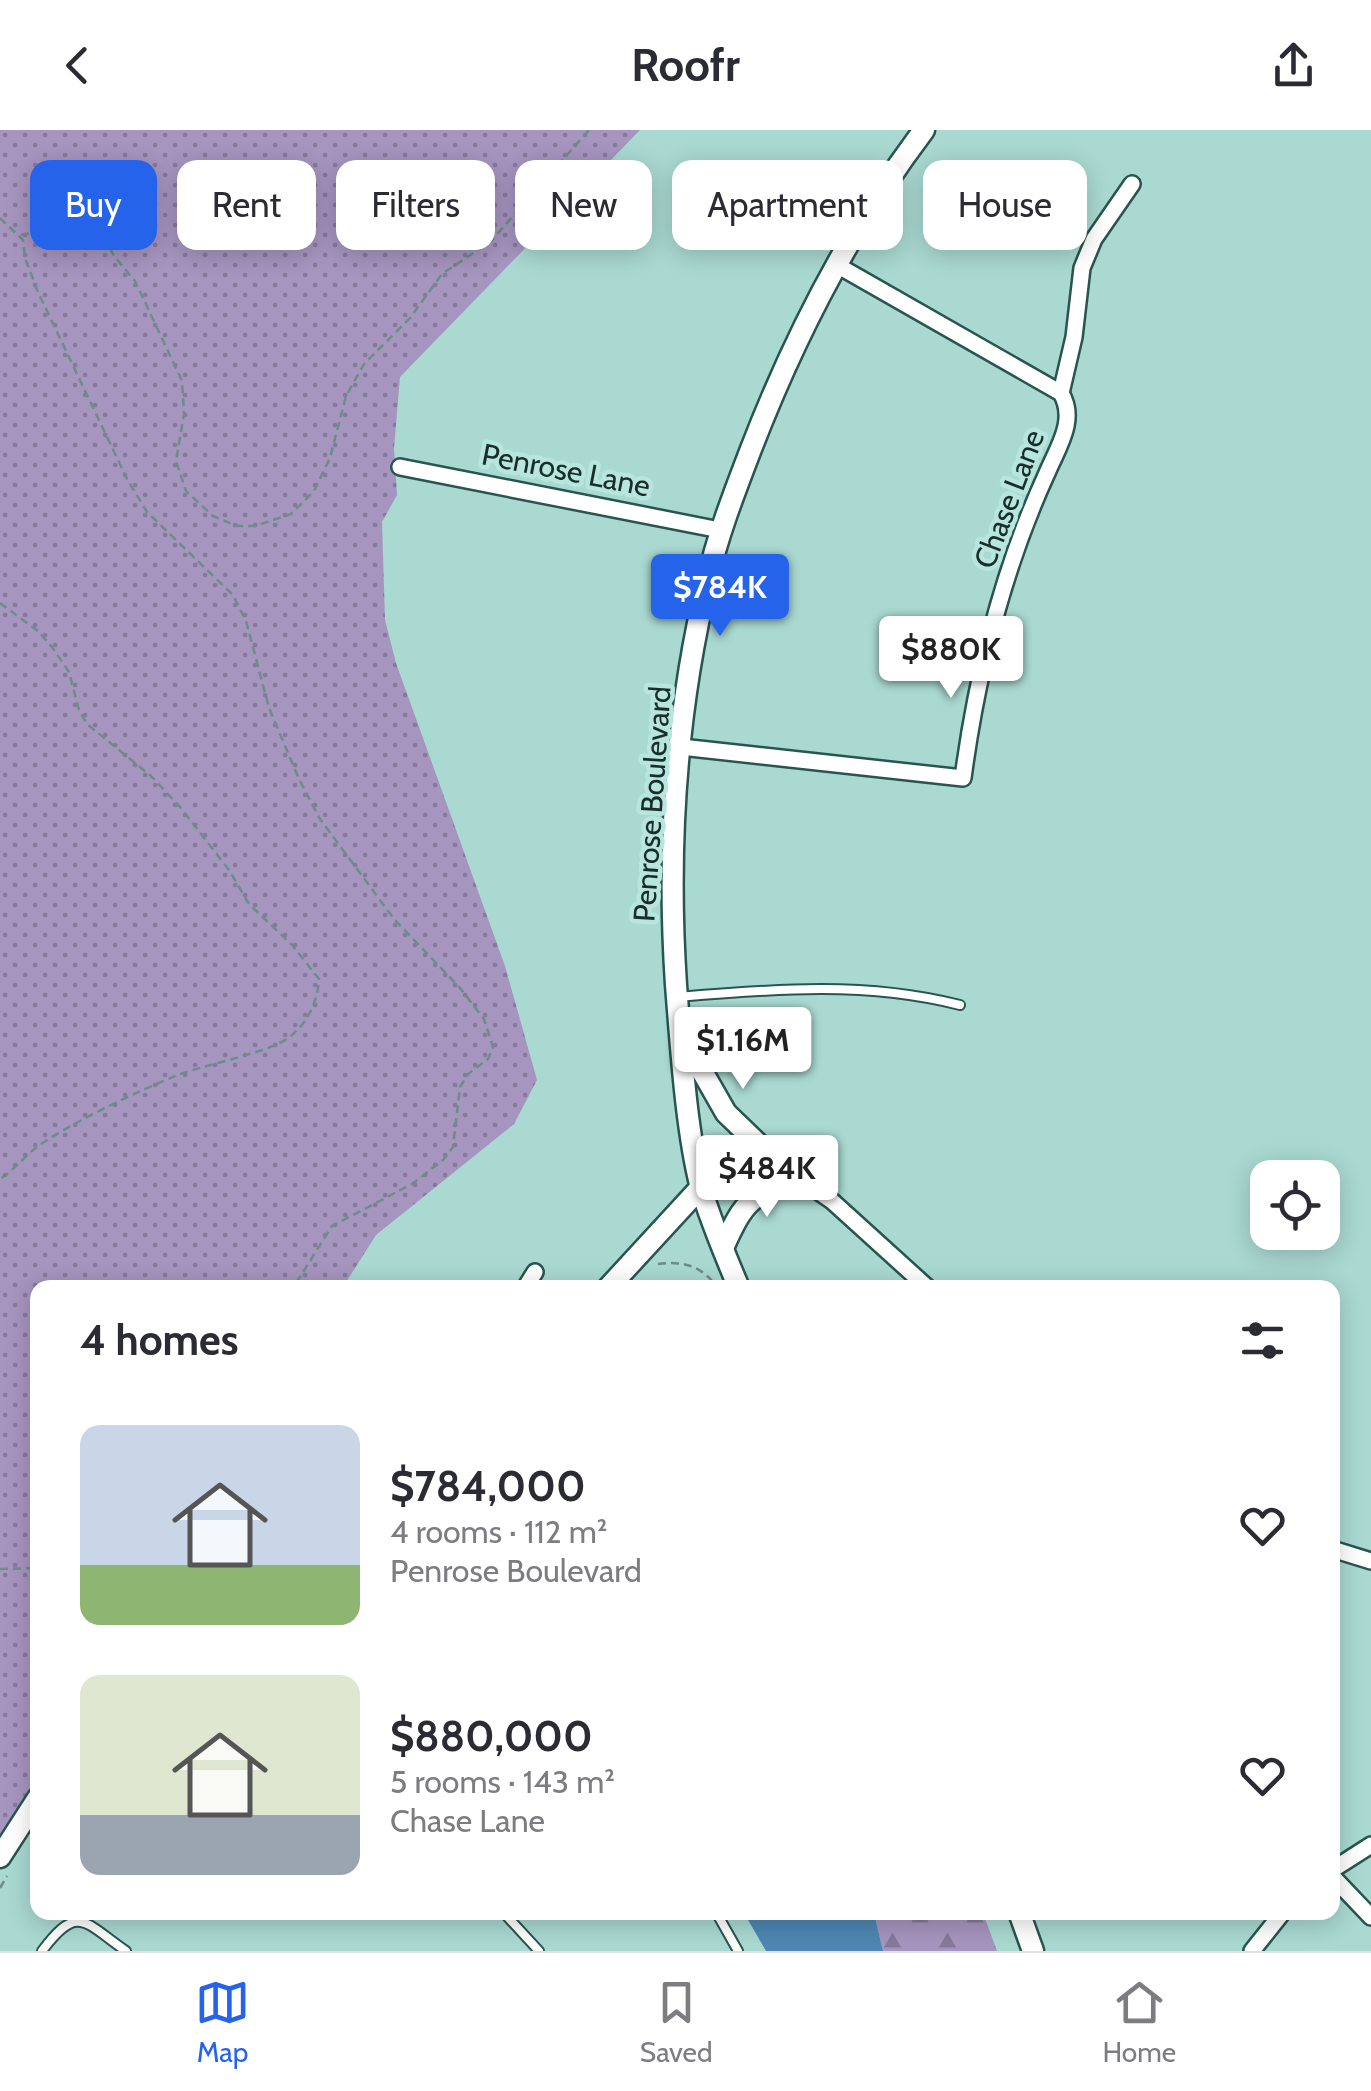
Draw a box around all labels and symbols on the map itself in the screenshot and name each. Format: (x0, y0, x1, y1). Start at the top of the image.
street label: Chase Lane (966, 425, 1052, 573)
street label: Penrose Lane (479, 436, 653, 504)
pin: $784K (650, 554, 790, 639)
pin: $880K (881, 616, 1021, 701)
street label: Penrose Boulevard (625, 685, 679, 923)
pin: $1.16M (662, 1007, 824, 1092)
pin: $484K (697, 1135, 837, 1220)

